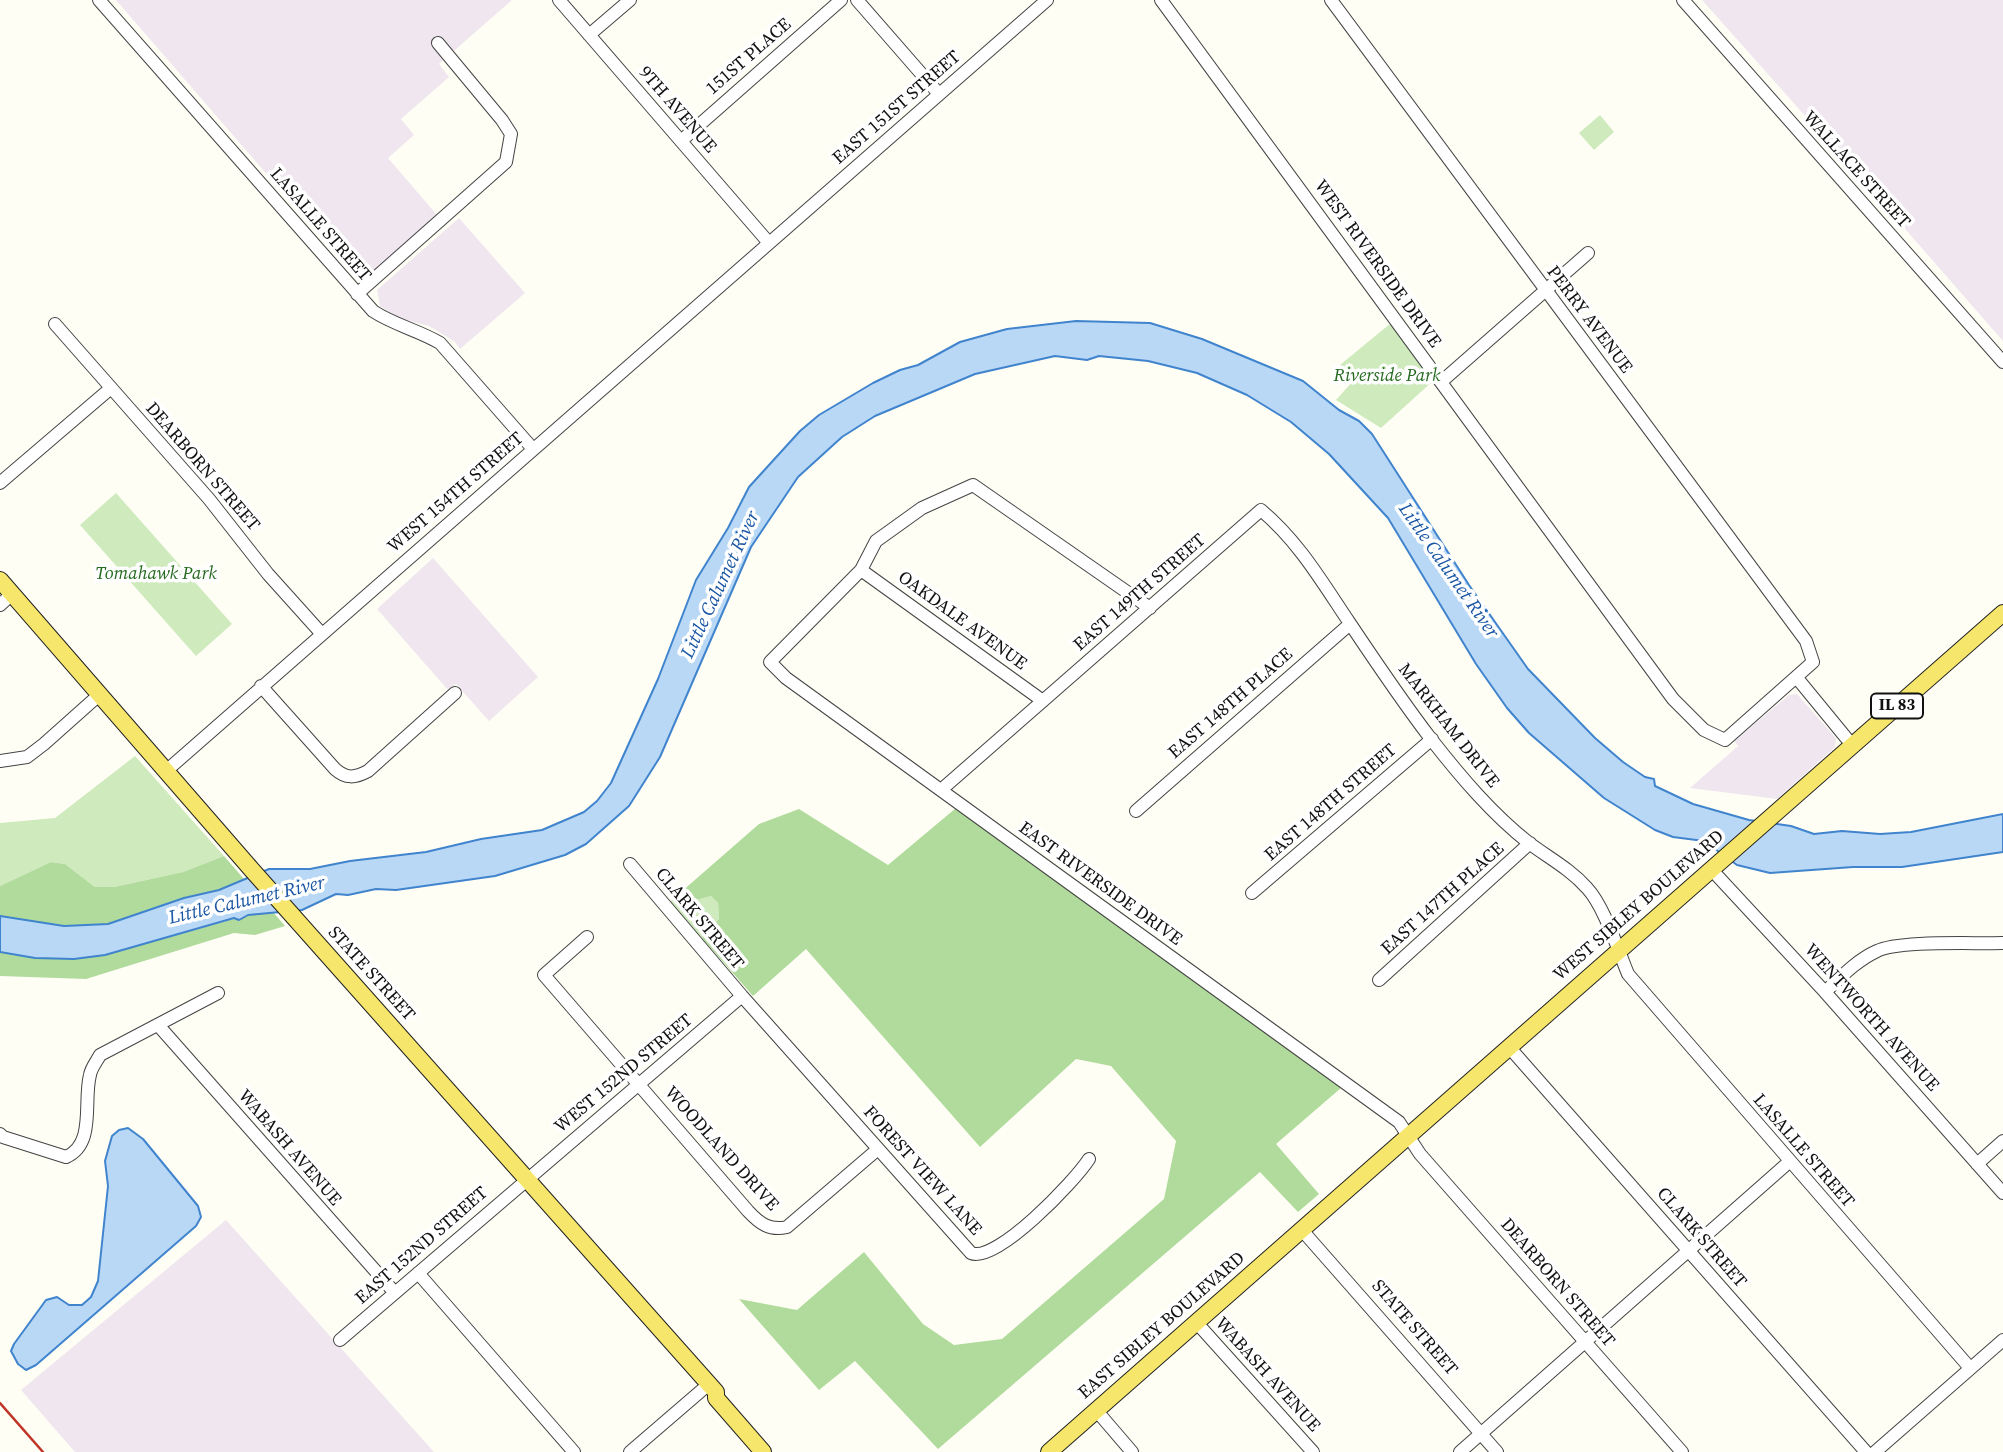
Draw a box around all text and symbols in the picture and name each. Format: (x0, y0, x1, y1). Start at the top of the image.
street label: 151ST PLACE (702, 14, 796, 100)
street label: EAST 151ST STREET (829, 47, 965, 169)
street label: 9TH AVENUE (634, 62, 720, 158)
street label: WALLACE STREET (1798, 107, 1914, 233)
street label: LASALLE STREET (265, 164, 375, 286)
street label: WEST RIVERSIDE DRIVE (1309, 176, 1445, 352)
street label: PERRY AVENUE (1542, 262, 1636, 378)
park label: Riverside Park (1334, 365, 1440, 387)
street label: DEARBORN STREET (140, 398, 264, 536)
street label: WEST 154TH STREET (384, 428, 528, 558)
water label: Little Calumet River (1393, 499, 1503, 643)
water label: Little Calumet River (677, 508, 765, 662)
street label: EAST 149TH STREET (1070, 530, 1210, 656)
park label: Tomahawk Park (95, 563, 217, 585)
street label: OAKDALE AVENUE (893, 567, 1031, 675)
street label: EAST 148TH PLACE (1164, 644, 1298, 764)
street label: MARKHAM DRIVE (1393, 660, 1503, 792)
road number: IL 83 (1871, 694, 1923, 719)
street label: EAST 148TH STREET (1261, 740, 1401, 866)
street label: EAST RIVERSIDE DRIVE (1014, 817, 1186, 951)
street label: WEST SIBLEY BOULEVARD (1549, 826, 1729, 986)
street label: EAST 147TH PLACE (1377, 838, 1509, 960)
street label: CLARK STREET (650, 864, 748, 974)
water label: Little Calumet River (167, 872, 327, 930)
street label: STATE STREET (323, 922, 419, 1026)
street label: WENTWORTH AVENUE (1799, 940, 1943, 1096)
street label: WEST 152ND STREET (551, 1010, 697, 1138)
street label: WOODLAND DRIVE (659, 1082, 783, 1216)
street label: WABASH AVENUE (233, 1086, 345, 1210)
street label: LASALLE STREET (1748, 1090, 1858, 1212)
street label: FOREST VIEW LANE (858, 1102, 986, 1240)
street label: EAST 152ND STREET (351, 1183, 493, 1309)
street label: CLARK STREET (1652, 1183, 1750, 1293)
street label: DEARBORN STREET (1495, 1214, 1619, 1352)
street label: EAST SIBLEY BOULEVARD (1074, 1248, 1250, 1404)
street label: STATE STREET (1367, 1276, 1461, 1380)
street label: WABASH AVENUE (1210, 1313, 1324, 1437)

